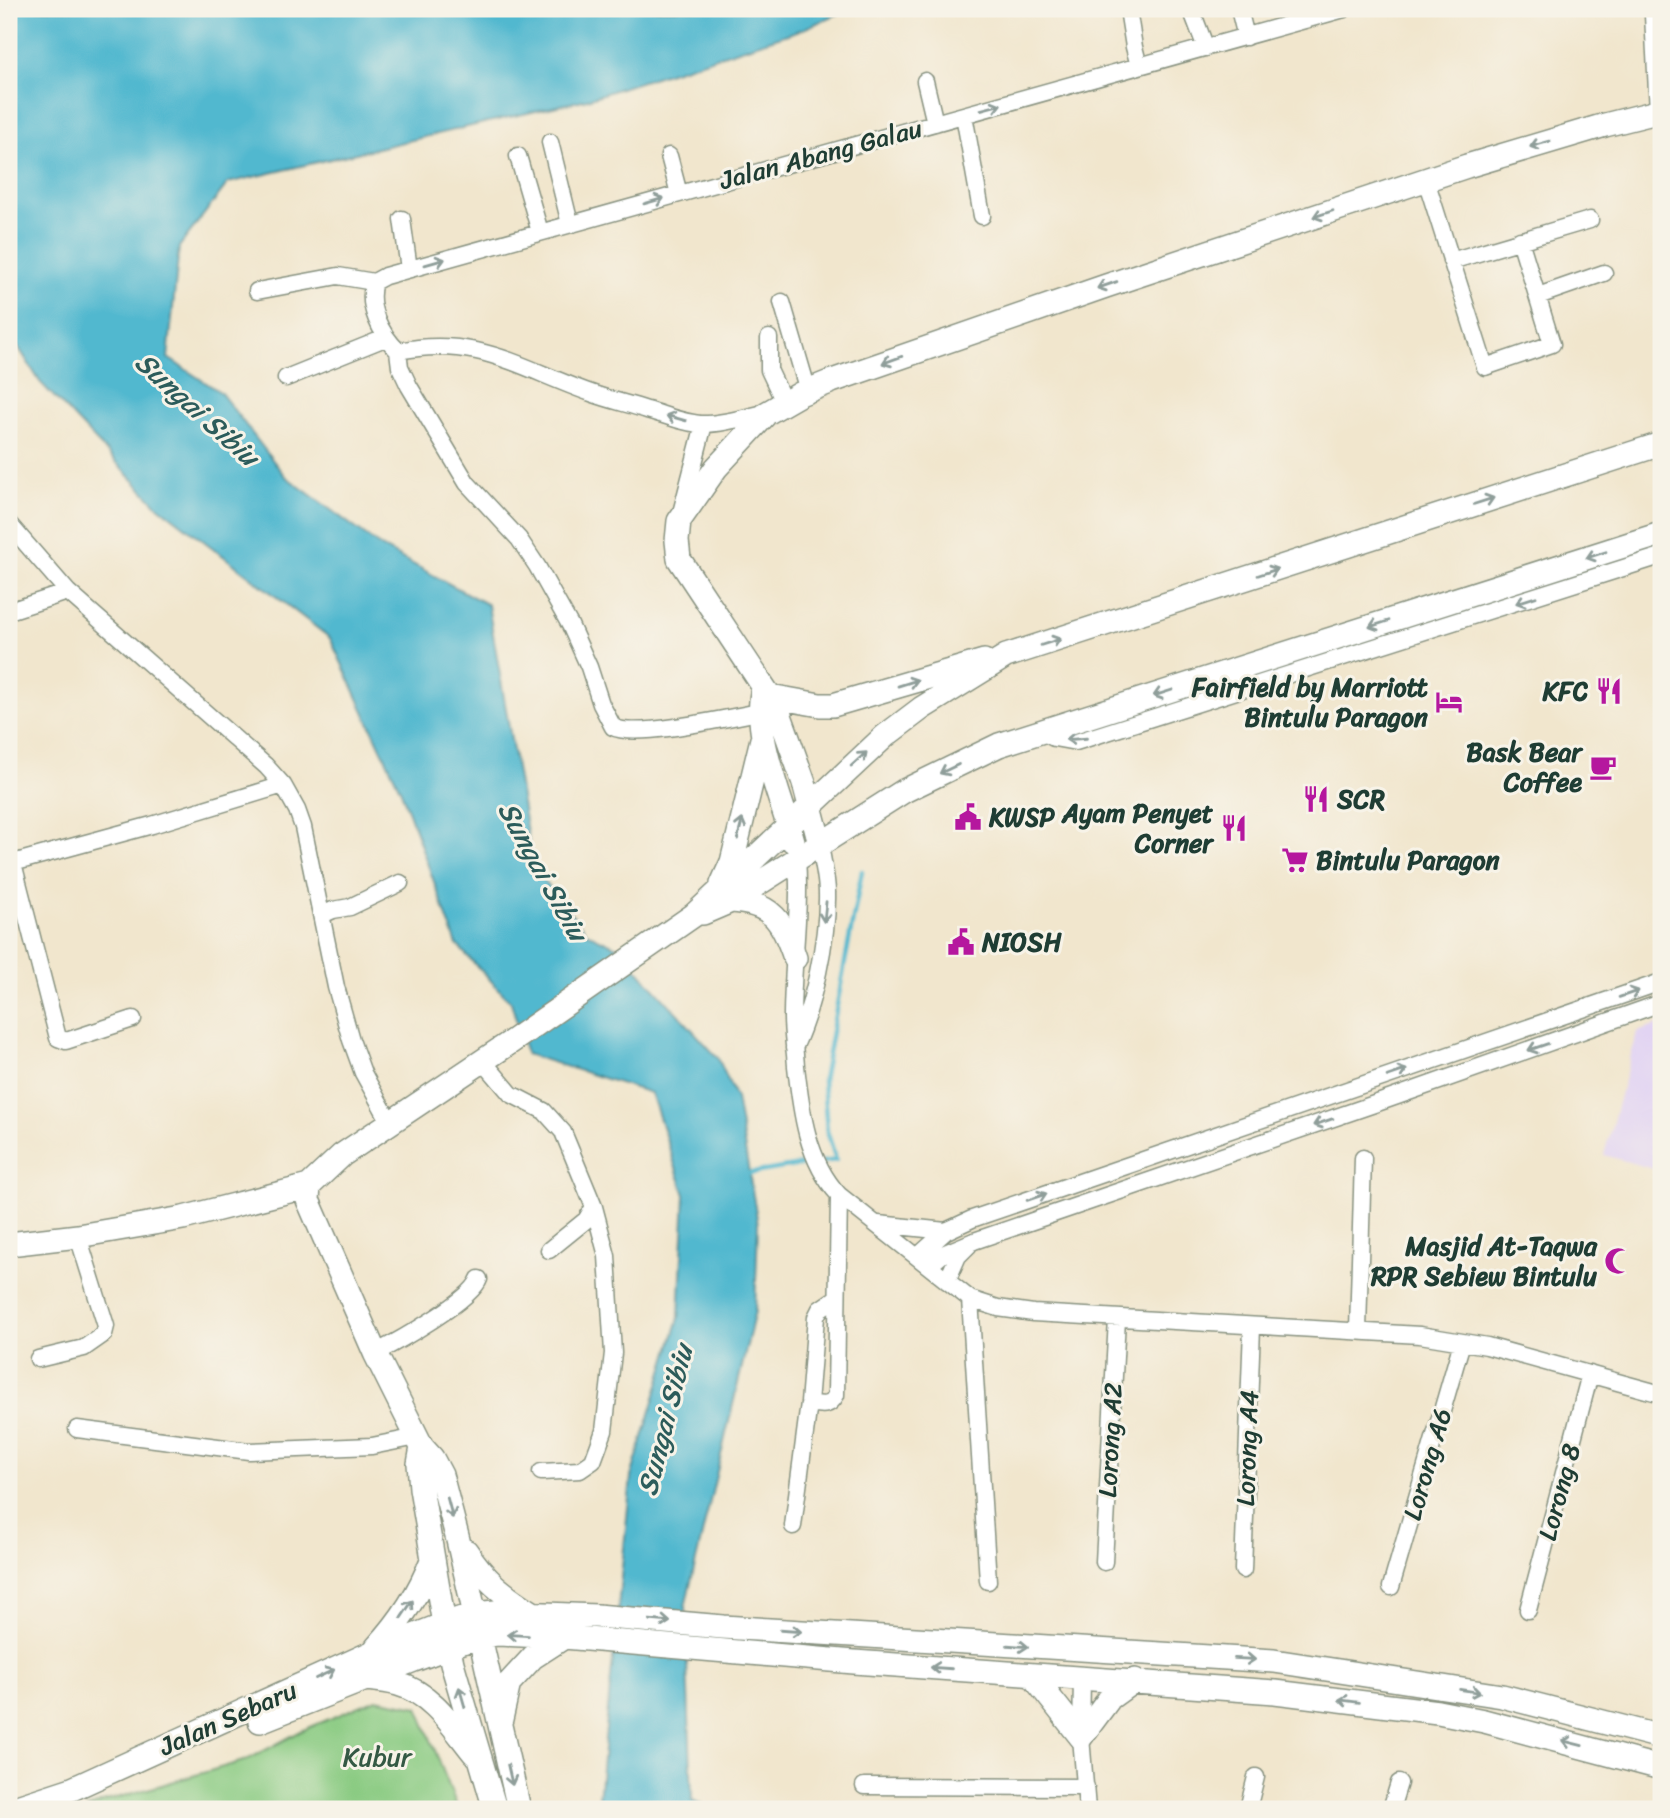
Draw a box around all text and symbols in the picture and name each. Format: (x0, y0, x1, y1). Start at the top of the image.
one-way arrow (980, 100, 1002, 113)
street label: Jalan Abang Galau (714, 105, 927, 203)
one-way arrow (1529, 138, 1551, 151)
one-way arrow (643, 193, 665, 206)
one-way arrow (1313, 209, 1335, 221)
one-way arrow (423, 255, 446, 268)
one-way arrow (1097, 280, 1119, 293)
water label: Sungai Sibiu (123, 339, 273, 481)
one-way arrow (882, 355, 904, 367)
one-way arrow (665, 411, 688, 424)
one-way arrow (1473, 494, 1495, 507)
one-way arrow (1586, 550, 1608, 562)
one-way arrow (1256, 564, 1278, 577)
one-way arrow (1516, 594, 1538, 607)
one-way arrow (1369, 619, 1391, 631)
one-way arrow (1040, 635, 1062, 647)
place label: Fairfield by Marriott Bintulu Paragon (1191, 664, 1429, 740)
place label: KFC (1541, 668, 1588, 714)
one-way arrow (897, 676, 919, 689)
restaurant icon: KFC (1594, 676, 1624, 706)
hotel icon: Fairfield by Marriott Bintulu Paragon (1434, 687, 1464, 717)
one-way arrow (1152, 688, 1174, 700)
place label: Bask Bear Coffee (1466, 729, 1584, 805)
one-way arrow (1065, 733, 1087, 746)
one-way arrow (850, 751, 868, 767)
cafe icon: Bask Bear Coffee (1588, 752, 1618, 782)
one-way arrow (939, 763, 960, 777)
place label: SCR (1336, 776, 1386, 822)
restaurant icon: SCR (1301, 784, 1331, 814)
place label: Ayam Penyet Corner (1061, 790, 1215, 866)
water label: Sungai Sibiu (484, 792, 603, 953)
place label: KWSP (988, 794, 1055, 840)
public building icon: KWSP (953, 802, 983, 832)
restaurant icon: Ayam Penyet Corner (1219, 813, 1249, 843)
one-way arrow (734, 818, 747, 841)
place label: Bintulu Paragon (1316, 837, 1501, 883)
supermarket icon: Bintulu Paragon (1280, 845, 1310, 875)
one-way arrow (819, 900, 832, 923)
place label: NIOSH (981, 919, 1062, 965)
public building icon: NIOSH (946, 927, 976, 957)
one-way arrow (1617, 987, 1639, 999)
one-way arrow (1528, 1041, 1549, 1054)
one-way arrow (1386, 1066, 1408, 1078)
one-way arrow (1313, 1117, 1335, 1129)
one-way arrow (1025, 1190, 1047, 1202)
place label: Masjid At-Taqwa RPR Sebiew Bintulu (1370, 1223, 1598, 1299)
mosque icon: Masjid At-Taqwa RPR Sebiew Bintulu (1603, 1246, 1633, 1276)
water label: Sungai Sibiu (623, 1337, 708, 1501)
street label: Lorong A2 (1084, 1381, 1136, 1499)
street label: Lorong A4 (1222, 1389, 1272, 1507)
street label: Lorong A6 (1389, 1402, 1465, 1526)
street label: Lorong 8 (1524, 1438, 1594, 1546)
one-way arrow (444, 1496, 457, 1519)
one-way arrow (400, 1600, 414, 1619)
one-way arrow (648, 1615, 671, 1628)
one-way arrow (779, 1625, 802, 1638)
one-way arrow (506, 1629, 529, 1642)
one-way arrow (1006, 1640, 1029, 1653)
one-way arrow (1233, 1653, 1256, 1666)
one-way arrow (930, 1661, 953, 1674)
street label: Jalan Sebaru (151, 1667, 305, 1769)
one-way arrow (314, 1667, 335, 1681)
one-way arrow (1458, 1685, 1481, 1698)
one-way arrow (454, 1686, 467, 1708)
one-way arrow (1338, 1694, 1361, 1707)
park label: Kubur (343, 1734, 413, 1780)
one-way arrow (1561, 1736, 1584, 1749)
one-way arrow (504, 1763, 517, 1786)

